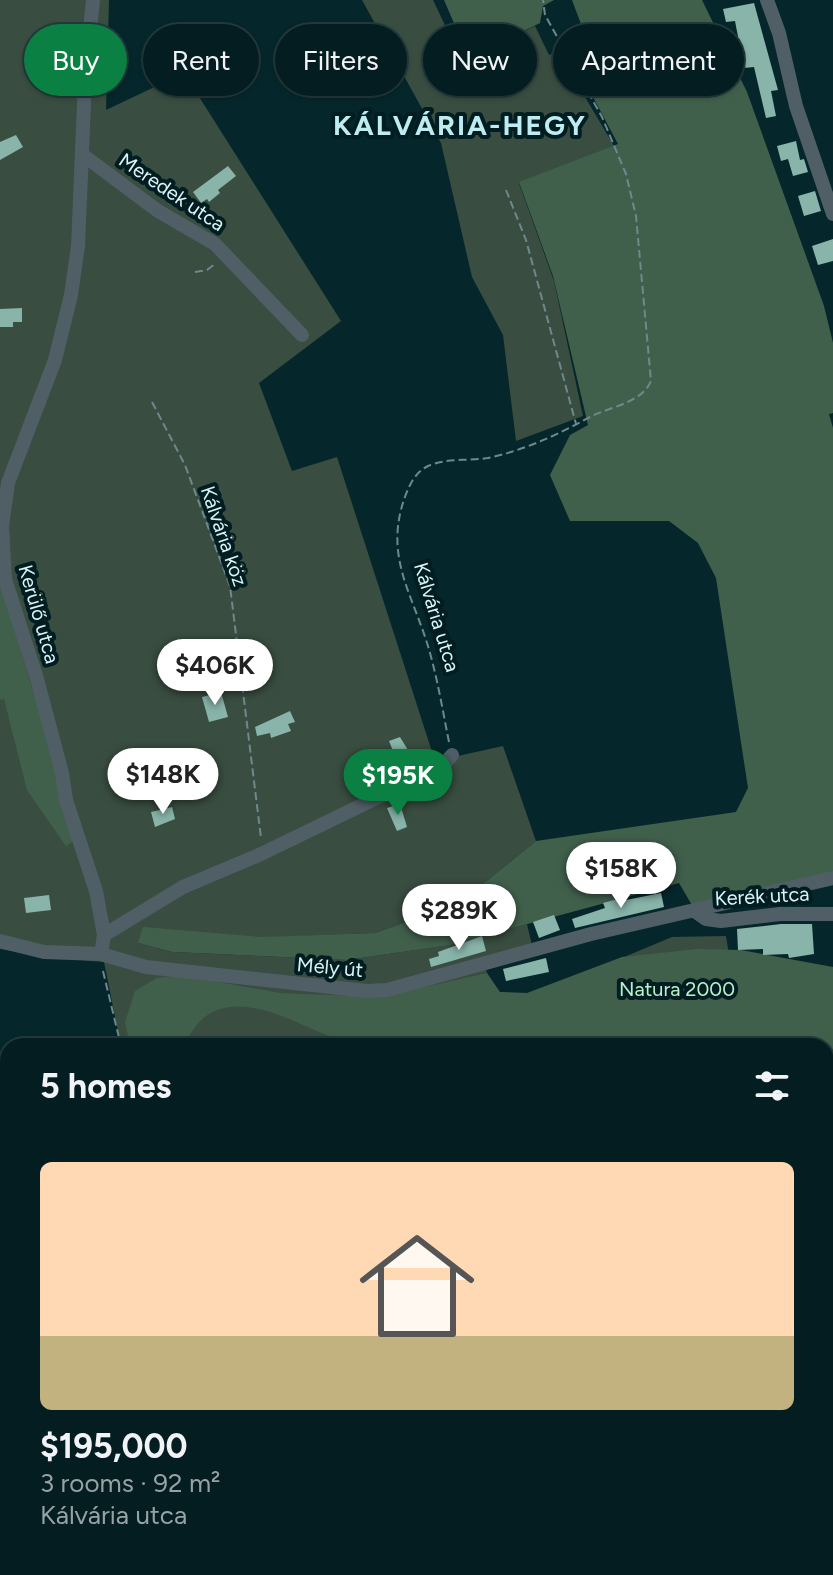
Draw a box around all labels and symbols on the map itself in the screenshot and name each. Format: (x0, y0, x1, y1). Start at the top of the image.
district label: KÁLVÁRIA-HEGY (333, 108, 587, 142)
street label: Meredek utca (115, 148, 229, 236)
street label: Kálvária köz (196, 483, 252, 589)
street label: Kálvária utca (409, 559, 465, 675)
street label: Kerülő utca (13, 562, 65, 666)
pin: $406K (159, 639, 271, 707)
pin: $148K (107, 748, 219, 816)
pin: $195K (342, 749, 454, 817)
pin: $158K (565, 842, 677, 910)
street label: Kerék utca (714, 882, 810, 910)
pin: $289K (403, 884, 515, 952)
street label: Mély út (296, 952, 364, 982)
park label: Natura 2000 (619, 977, 735, 1001)

